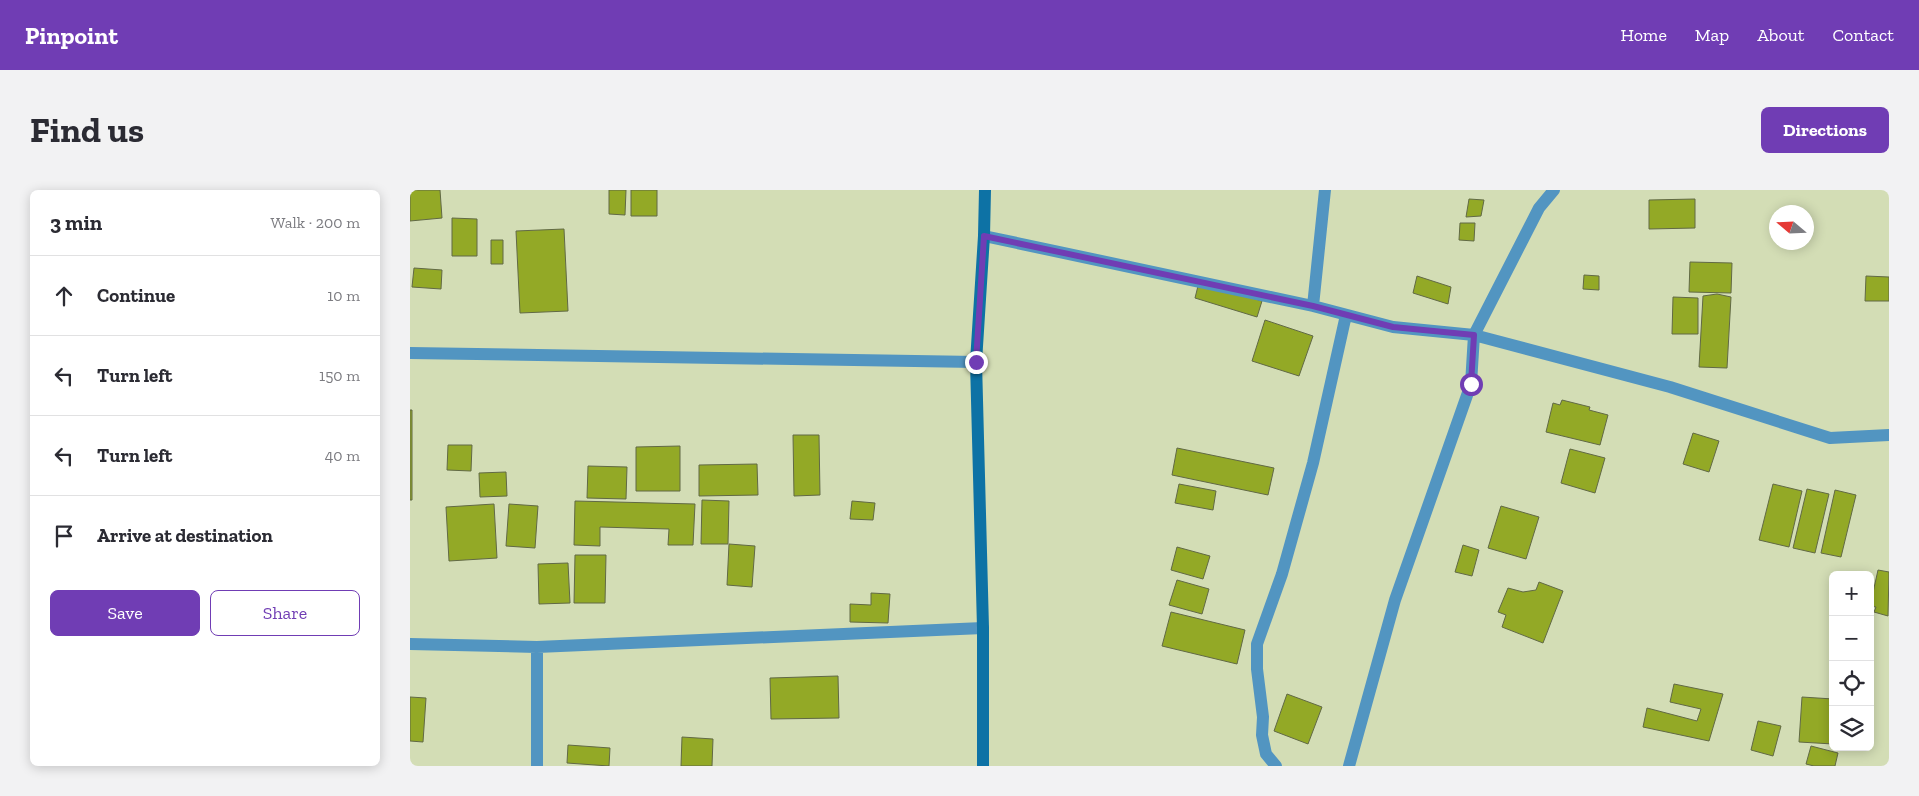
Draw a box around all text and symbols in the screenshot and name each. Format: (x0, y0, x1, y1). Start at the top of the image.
text: Pinpoint (25, 21, 118, 50)
text: Home (1620, 24, 1667, 46)
text: Map (1695, 24, 1729, 46)
text: About (1757, 24, 1804, 46)
text: Contact (1832, 24, 1894, 46)
button: Directions (1761, 107, 1889, 153)
text: Find us (30, 109, 144, 151)
north arrow (1769, 205, 1814, 250)
text: 3 min (50, 210, 102, 235)
text: Walk · 200 m (271, 213, 360, 232)
icon: ahead (50, 282, 78, 310)
text: Continue (97, 284, 175, 307)
text: 10 m (327, 286, 360, 305)
route end (965, 351, 988, 374)
icon: left (50, 362, 78, 390)
text: Turn left (97, 364, 172, 387)
text: 150 m (319, 366, 360, 385)
route start (1460, 373, 1483, 396)
icon: left (50, 442, 78, 470)
text: Turn left (97, 444, 172, 467)
text: 40 m (325, 446, 360, 465)
icon: arrive (50, 522, 78, 550)
text: Arrive at destination (97, 524, 273, 547)
map controls (1829, 571, 1874, 751)
button: + (1829, 571, 1874, 616)
button: Save (50, 590, 200, 636)
button: Share (210, 590, 360, 636)
button: − (1829, 616, 1874, 661)
button: locate (1829, 661, 1874, 706)
button: layers (1829, 706, 1874, 751)

